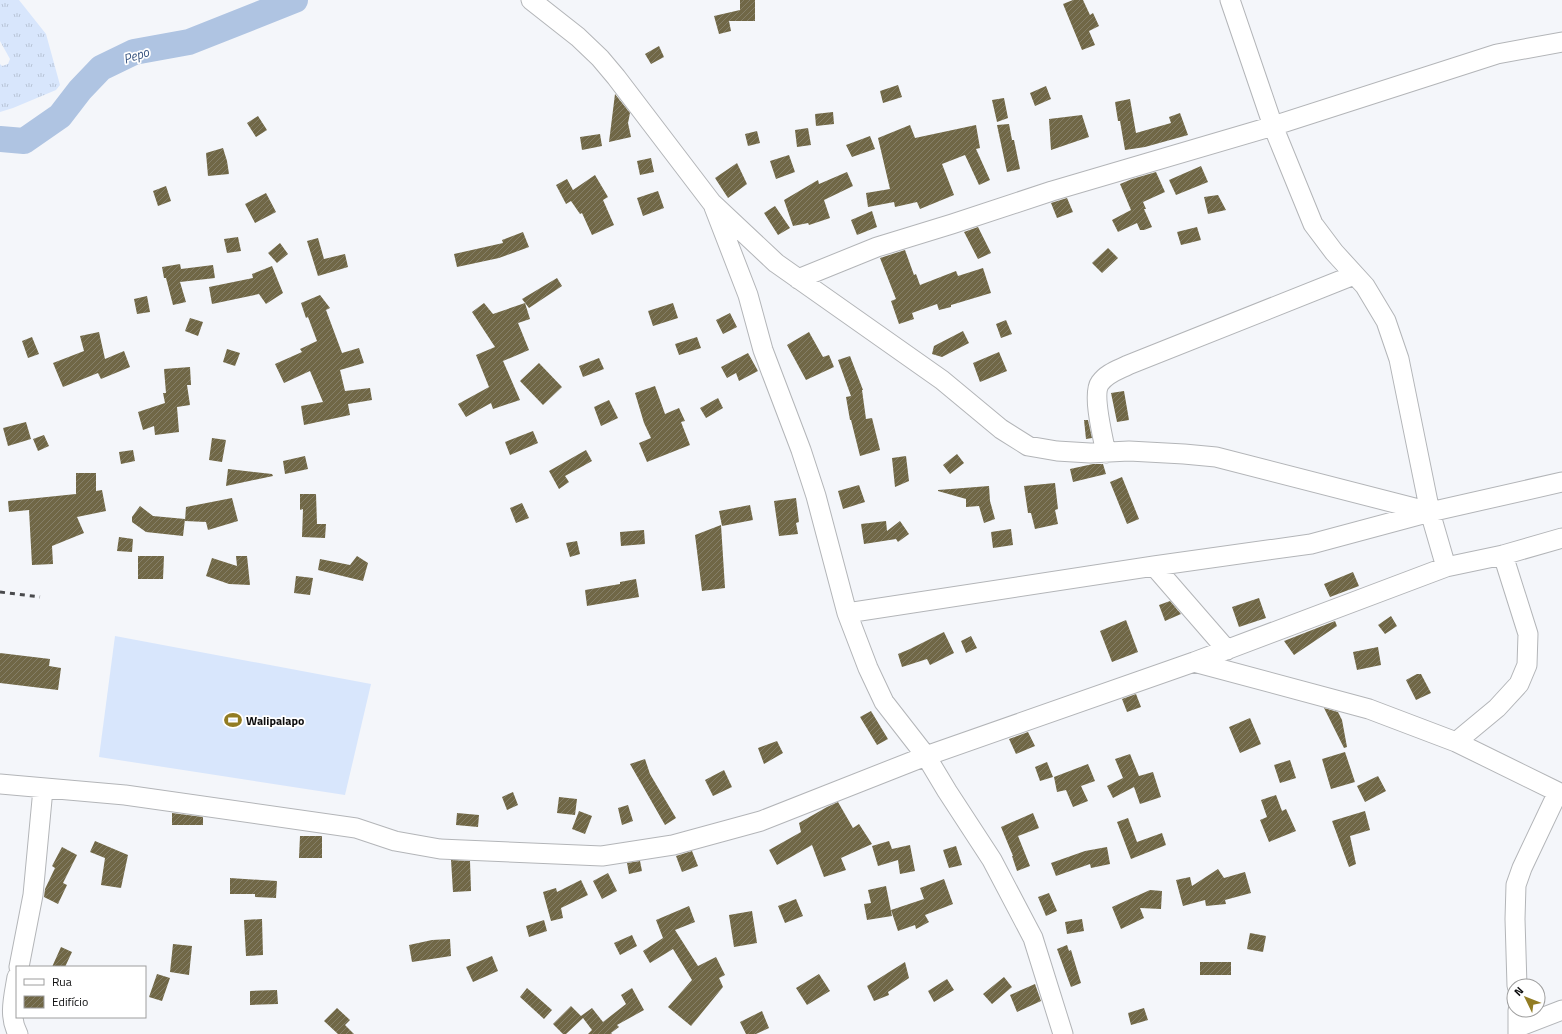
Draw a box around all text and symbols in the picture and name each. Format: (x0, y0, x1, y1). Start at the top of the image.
water label: Pepo (121, 41, 152, 69)
sports icon: Walipalapo (223, 710, 243, 730)
place label: Walipalapo (246, 711, 304, 730)
legend (16, 966, 146, 1018)
text: Rua (52, 972, 72, 991)
north arrow (1506, 978, 1546, 1018)
text: N (1510, 983, 1527, 999)
text: Edifício (52, 992, 88, 1011)

